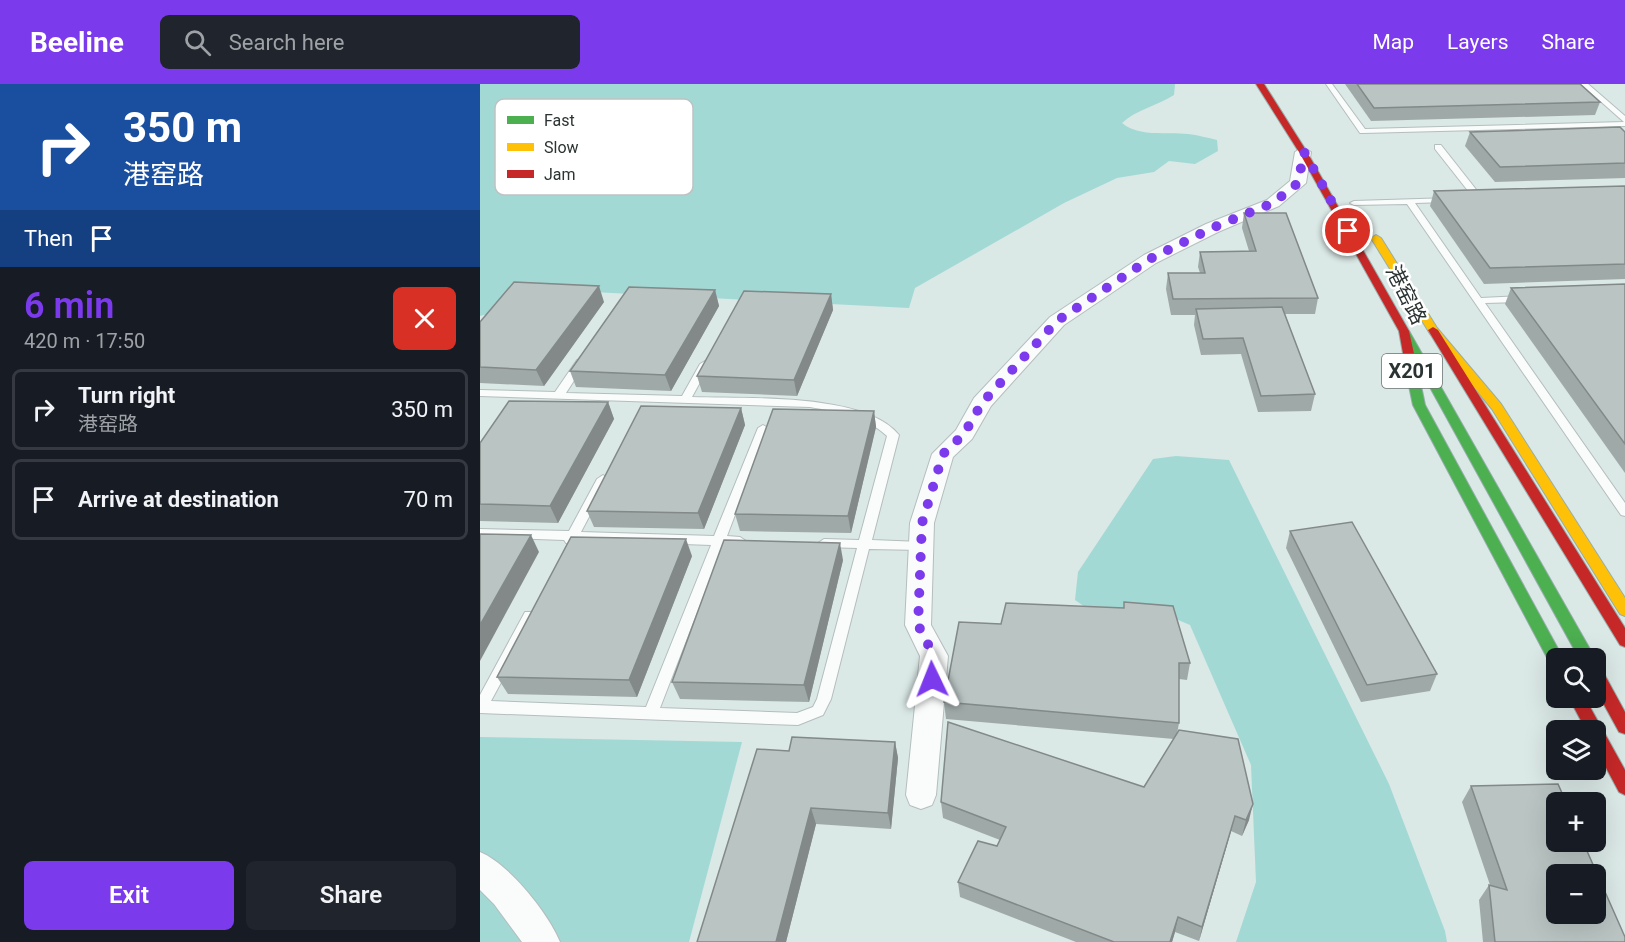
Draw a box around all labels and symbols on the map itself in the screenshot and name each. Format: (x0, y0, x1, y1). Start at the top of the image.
legend (495, 99, 693, 195)
text: Fast (544, 111, 575, 130)
text: Slow (544, 138, 579, 157)
text: Jam (544, 165, 576, 184)
pin (1322, 205, 1373, 256)
street label: 港窑路 (1381, 261, 1431, 329)
road number: X201 (1382, 354, 1442, 388)
position arrow (900, 647, 964, 711)

